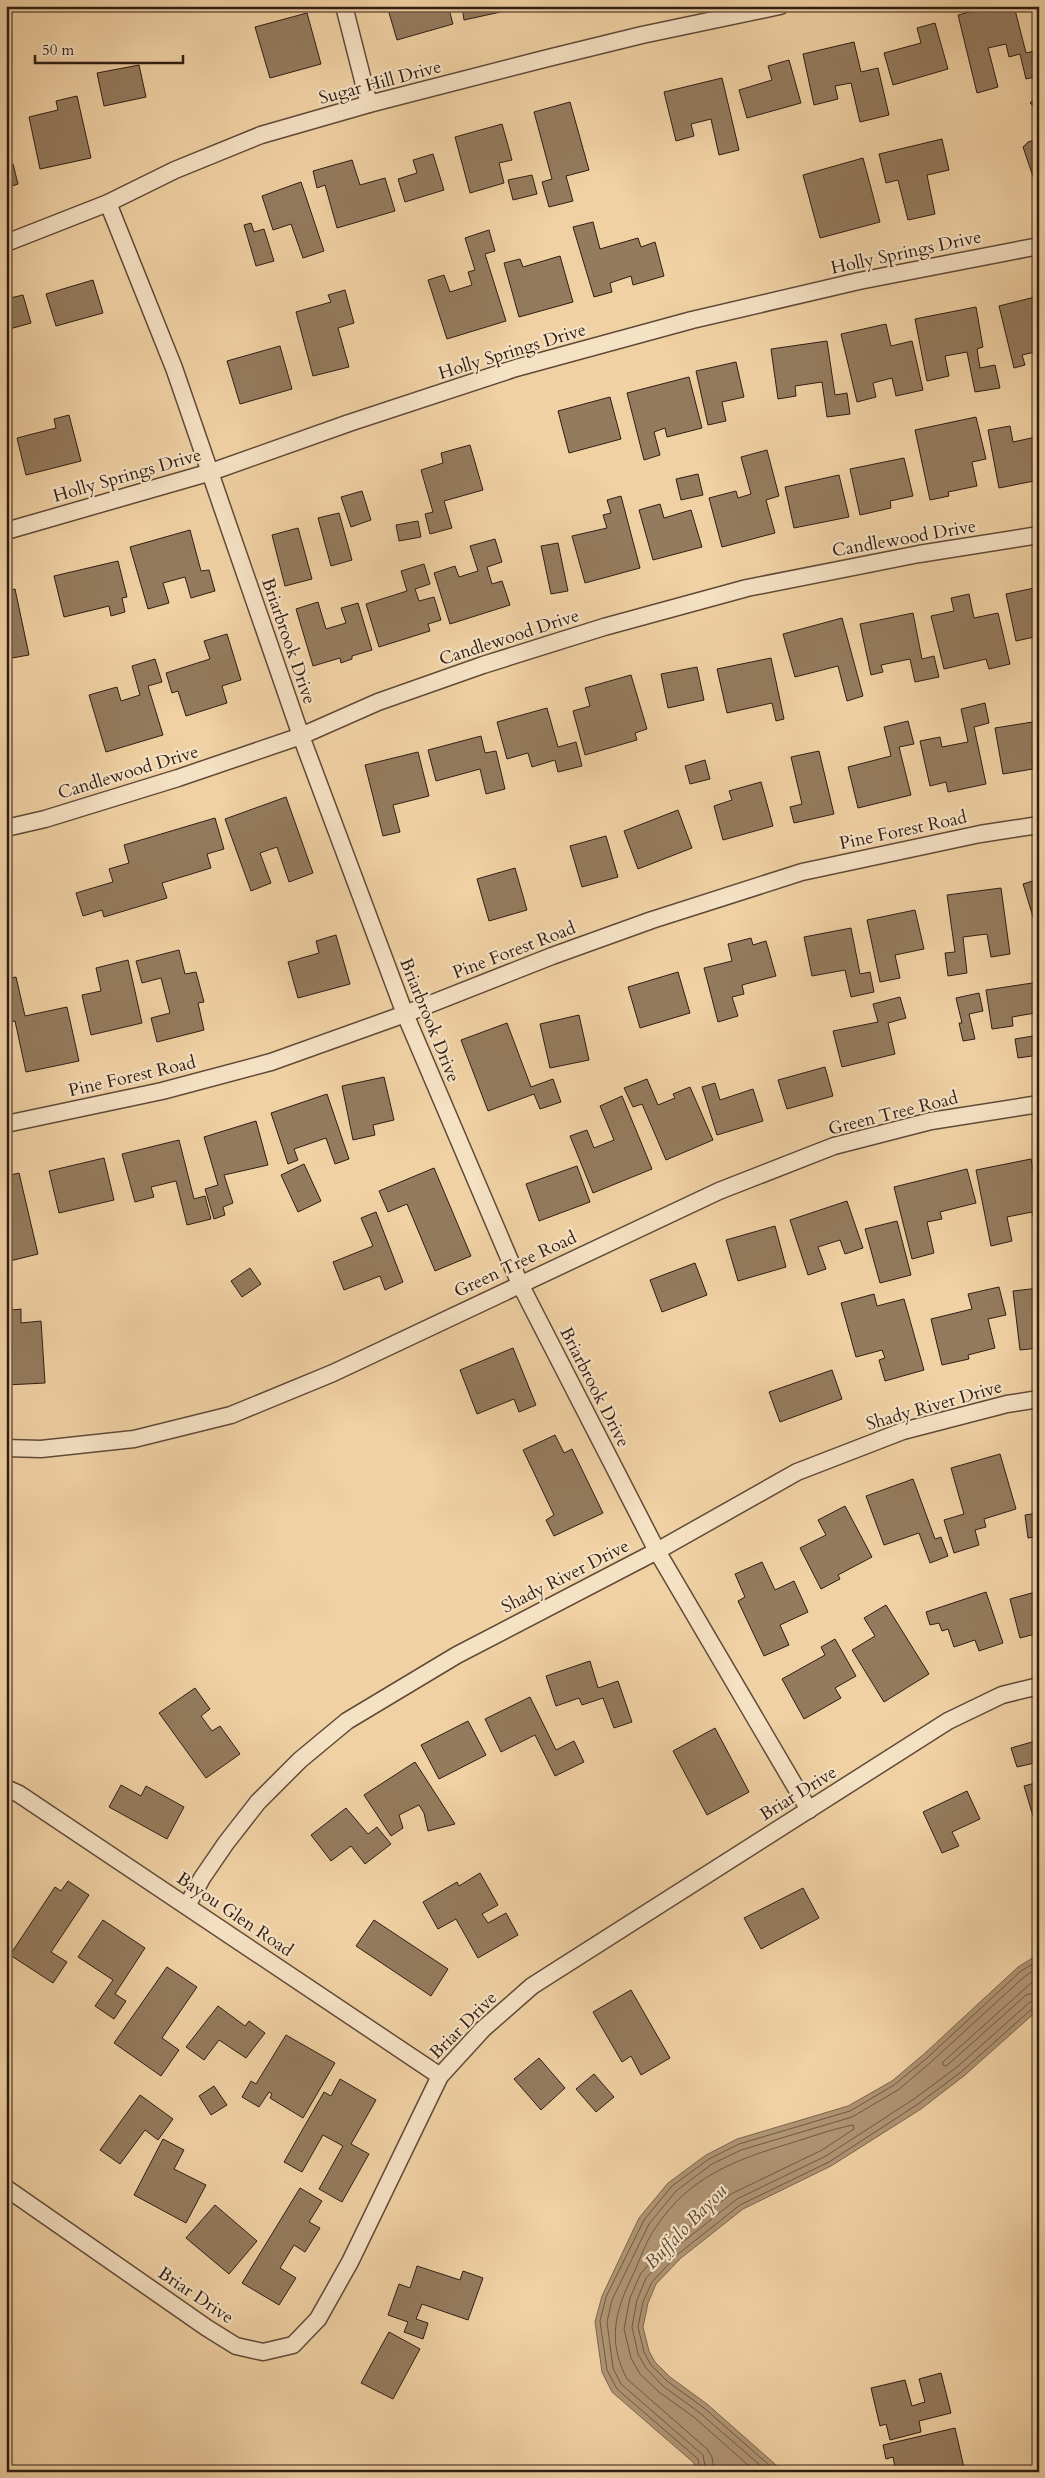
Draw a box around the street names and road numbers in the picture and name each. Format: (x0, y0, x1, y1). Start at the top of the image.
street label: Sugar Hill Drive (316, 54, 444, 111)
street label: Holly Springs Drive (829, 224, 984, 281)
street label: Holly Springs Drive (435, 317, 589, 386)
street label: Holly Springs Drive (50, 442, 204, 509)
street label: Candlewood Drive (830, 514, 978, 563)
street label: Briarbrook Drive (255, 575, 322, 708)
street label: Candlewood Drive (436, 603, 582, 672)
street label: Candlewood Drive (55, 739, 202, 806)
street label: Pine Forest Road (837, 805, 970, 856)
street label: Pine Forest Road (449, 915, 580, 985)
street label: Briarbrook Drive (393, 954, 466, 1086)
street label: Pine Forest Road (66, 1050, 199, 1103)
street label: Green Tree Road (826, 1085, 961, 1142)
street label: Green Tree Road (450, 1225, 581, 1304)
street label: Briarbrook Drive (553, 1323, 636, 1452)
street label: Shady River Drive (863, 1374, 1005, 1437)
street label: Shady River Drive (497, 1533, 633, 1619)
street label: Briar Drive (755, 1760, 842, 1827)
street label: Bayou Glen Road (172, 1866, 298, 1963)
street label: Briar Drive (424, 1986, 503, 2065)
street label: Briar Drive (153, 2261, 239, 2330)

